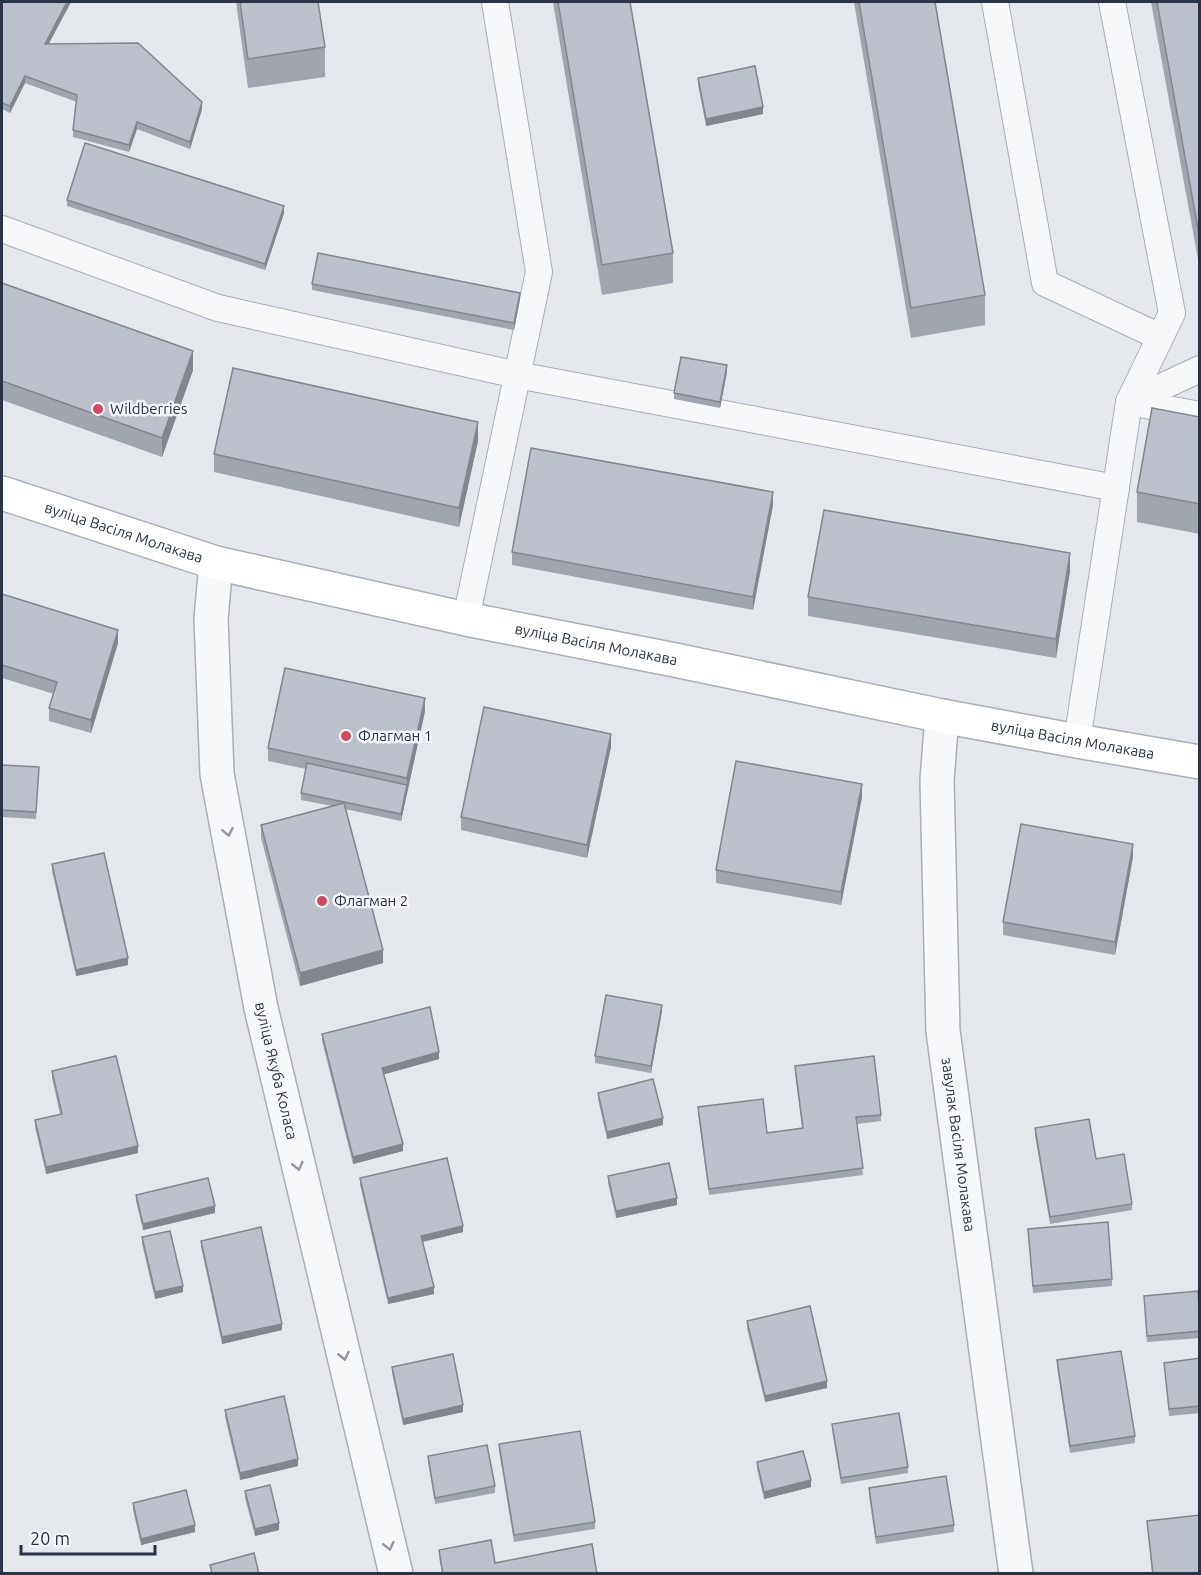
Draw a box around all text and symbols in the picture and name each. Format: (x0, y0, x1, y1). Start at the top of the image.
place label: Wildberries (110, 400, 187, 417)
marker: Wildberries (91, 402, 105, 416)
street label: вуліца Васіля Молакава (43, 499, 205, 566)
street label: вуліца Васіля Молакава (513, 620, 679, 668)
street label: вуліца Васіля Молакава (990, 716, 1156, 762)
place label: Флагман 1 (358, 727, 432, 744)
marker: Флагман 1 (339, 729, 353, 743)
one-way arrow (221, 826, 234, 836)
place label: Флагман 2 (334, 892, 408, 909)
marker: Флагман 2 (315, 894, 329, 908)
street label: вуліца Якуба Коласа (252, 1001, 301, 1141)
street label: завулак Васіля Молакава (939, 1056, 979, 1233)
one-way arrow (291, 1161, 304, 1171)
one-way arrow (336, 1351, 349, 1361)
scale bar (21, 1518, 154, 1556)
text: 20 m (30, 1528, 70, 1548)
one-way arrow (382, 1540, 395, 1550)

